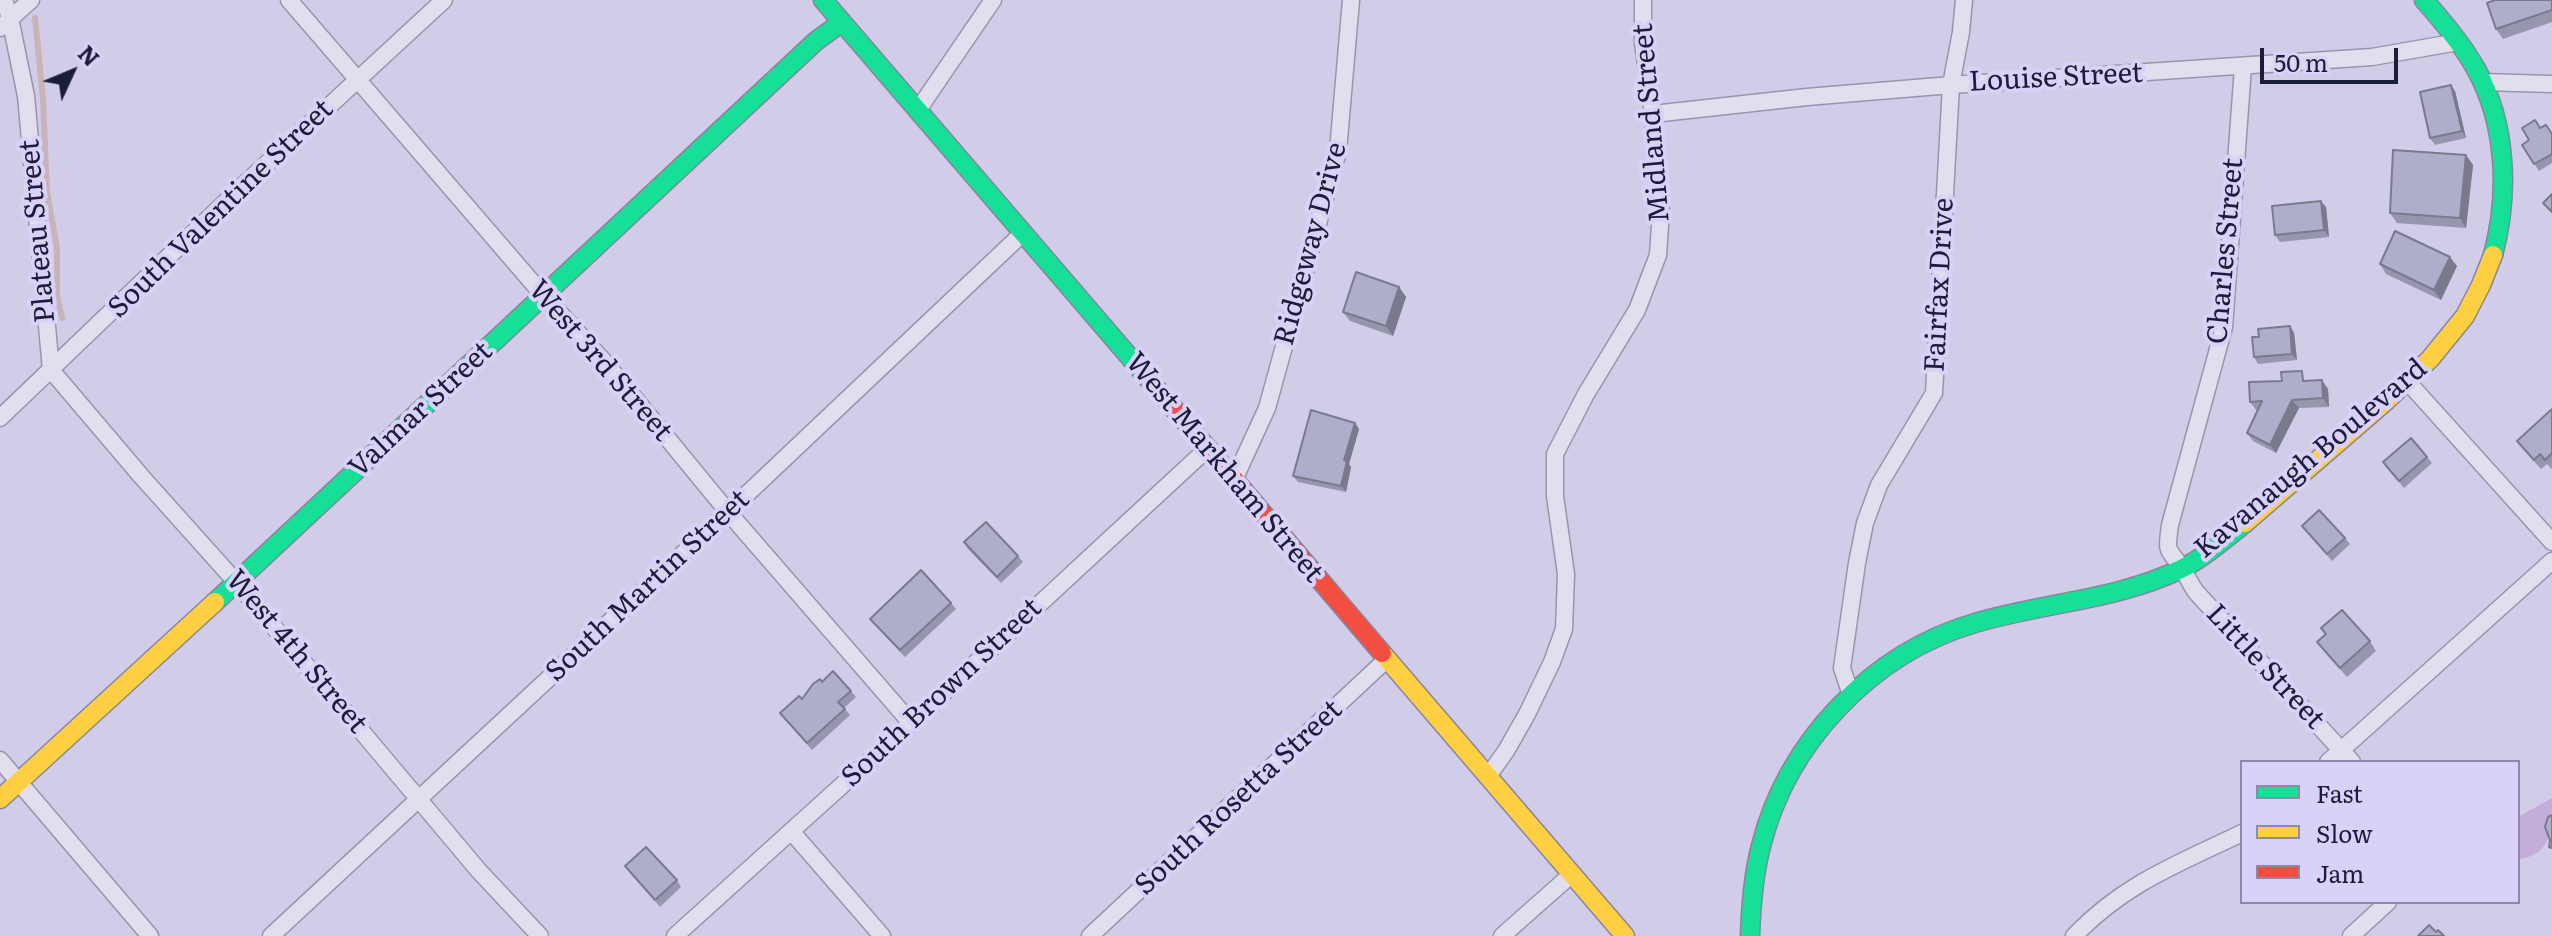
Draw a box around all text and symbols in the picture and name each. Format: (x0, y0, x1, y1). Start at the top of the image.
street label: Midland Street (1627, 22, 1677, 224)
north arrow (32, 32, 112, 112)
scale bar (2264, 32, 2402, 82)
text: N (71, 37, 108, 73)
text: 50 m (2274, 44, 2328, 79)
street label: Louise Street (1968, 57, 2144, 99)
street label: South Valentine Street (102, 93, 340, 325)
street label: Plateau Street (13, 138, 63, 324)
street label: Ridgeway Drive (1268, 139, 1354, 349)
street label: Charles Street (2201, 156, 2251, 346)
street label: Fairfax Drive (1919, 197, 1961, 373)
street label: West 3rd Street (521, 274, 679, 448)
street label: Valmar Street (342, 335, 500, 485)
street label: West Markham Street (1118, 346, 1330, 590)
street label: Kavanaugh Boulevard (2188, 352, 2434, 566)
street label: South Martin Street (539, 483, 757, 689)
street label: West 4th Street (218, 564, 374, 740)
street label: South Brown Street (835, 592, 1049, 794)
street label: Little Street (2199, 598, 2331, 736)
street label: South Rosetta Street (1129, 693, 1349, 903)
legend (2240, 760, 2520, 904)
text: Fast (2316, 775, 2363, 810)
text: Slow (2316, 815, 2373, 850)
text: Jam (2316, 855, 2364, 890)

